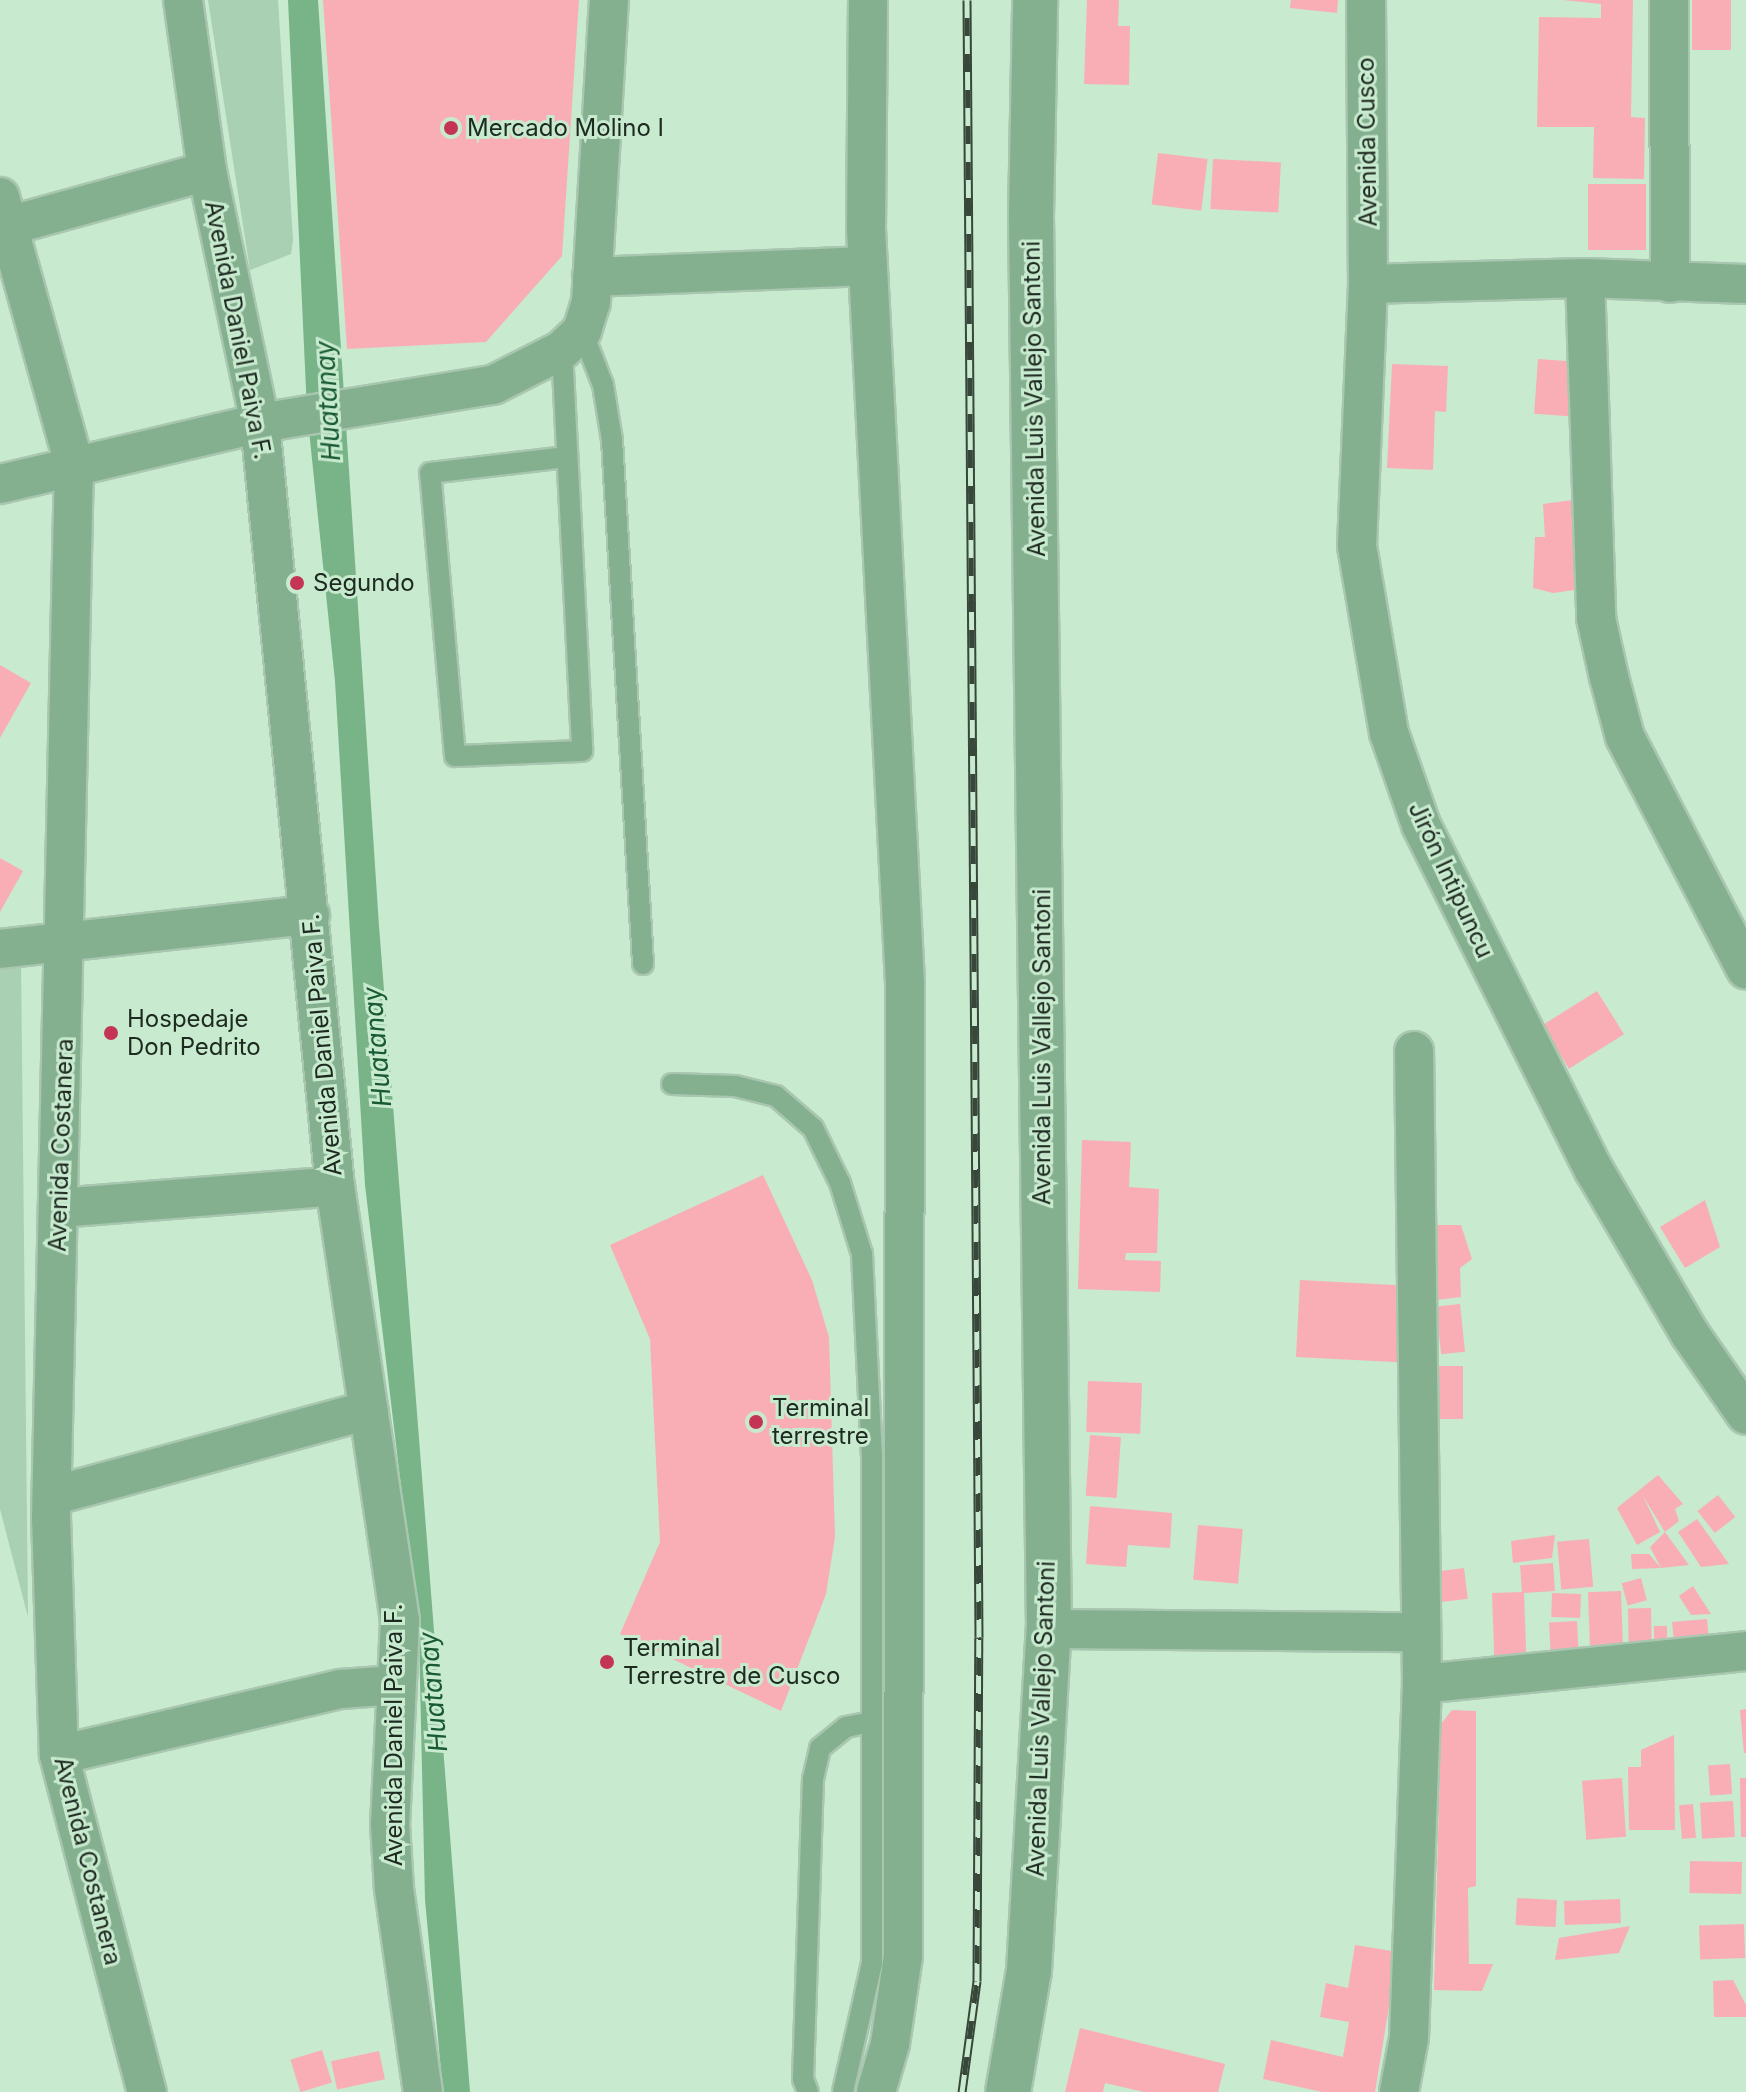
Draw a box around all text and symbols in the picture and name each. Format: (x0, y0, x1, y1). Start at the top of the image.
street label: Avenida Cusco (1351, 57, 1383, 227)
place label: Mercado Molino I (467, 114, 664, 142)
marker: Mercado Molino I (442, 119, 460, 137)
street label: Avenida Daniel Paiva F. (199, 198, 277, 462)
street label: Avenida Luis Vallejo Santoni (1017, 241, 1051, 557)
water label: Huatanay (309, 340, 347, 462)
place label: Segundo (313, 569, 415, 597)
marker: Segundo (288, 574, 306, 592)
street label: Jirón Intipuncu (1402, 797, 1500, 963)
street label: Avenida Luis Vallejo Santoni (1028, 889, 1056, 1205)
street label: Avenida Daniel Paiva F. (296, 913, 348, 1177)
water label: Huatanay (356, 986, 398, 1108)
place label: Hospedaje Don Pedrito (127, 1005, 261, 1061)
marker: Hospedaje Don Pedrito (102, 1024, 120, 1042)
street label: Avenida Costanera (43, 1038, 79, 1252)
place label: Terminal terrestre (772, 1394, 869, 1450)
marker: Terminal terrestre (747, 1413, 765, 1431)
street label: Avenida Luis Vallejo Santoni (1021, 1560, 1061, 1878)
street label: Avenida Daniel Paiva F. (380, 1604, 408, 1866)
water label: Huatanay (412, 1631, 454, 1753)
place label: Terminal Terrestre de Cusco (623, 1634, 840, 1690)
marker: Terminal Terrestre de Cusco (598, 1653, 616, 1671)
street label: Avenida Costanera (48, 1754, 128, 1968)

